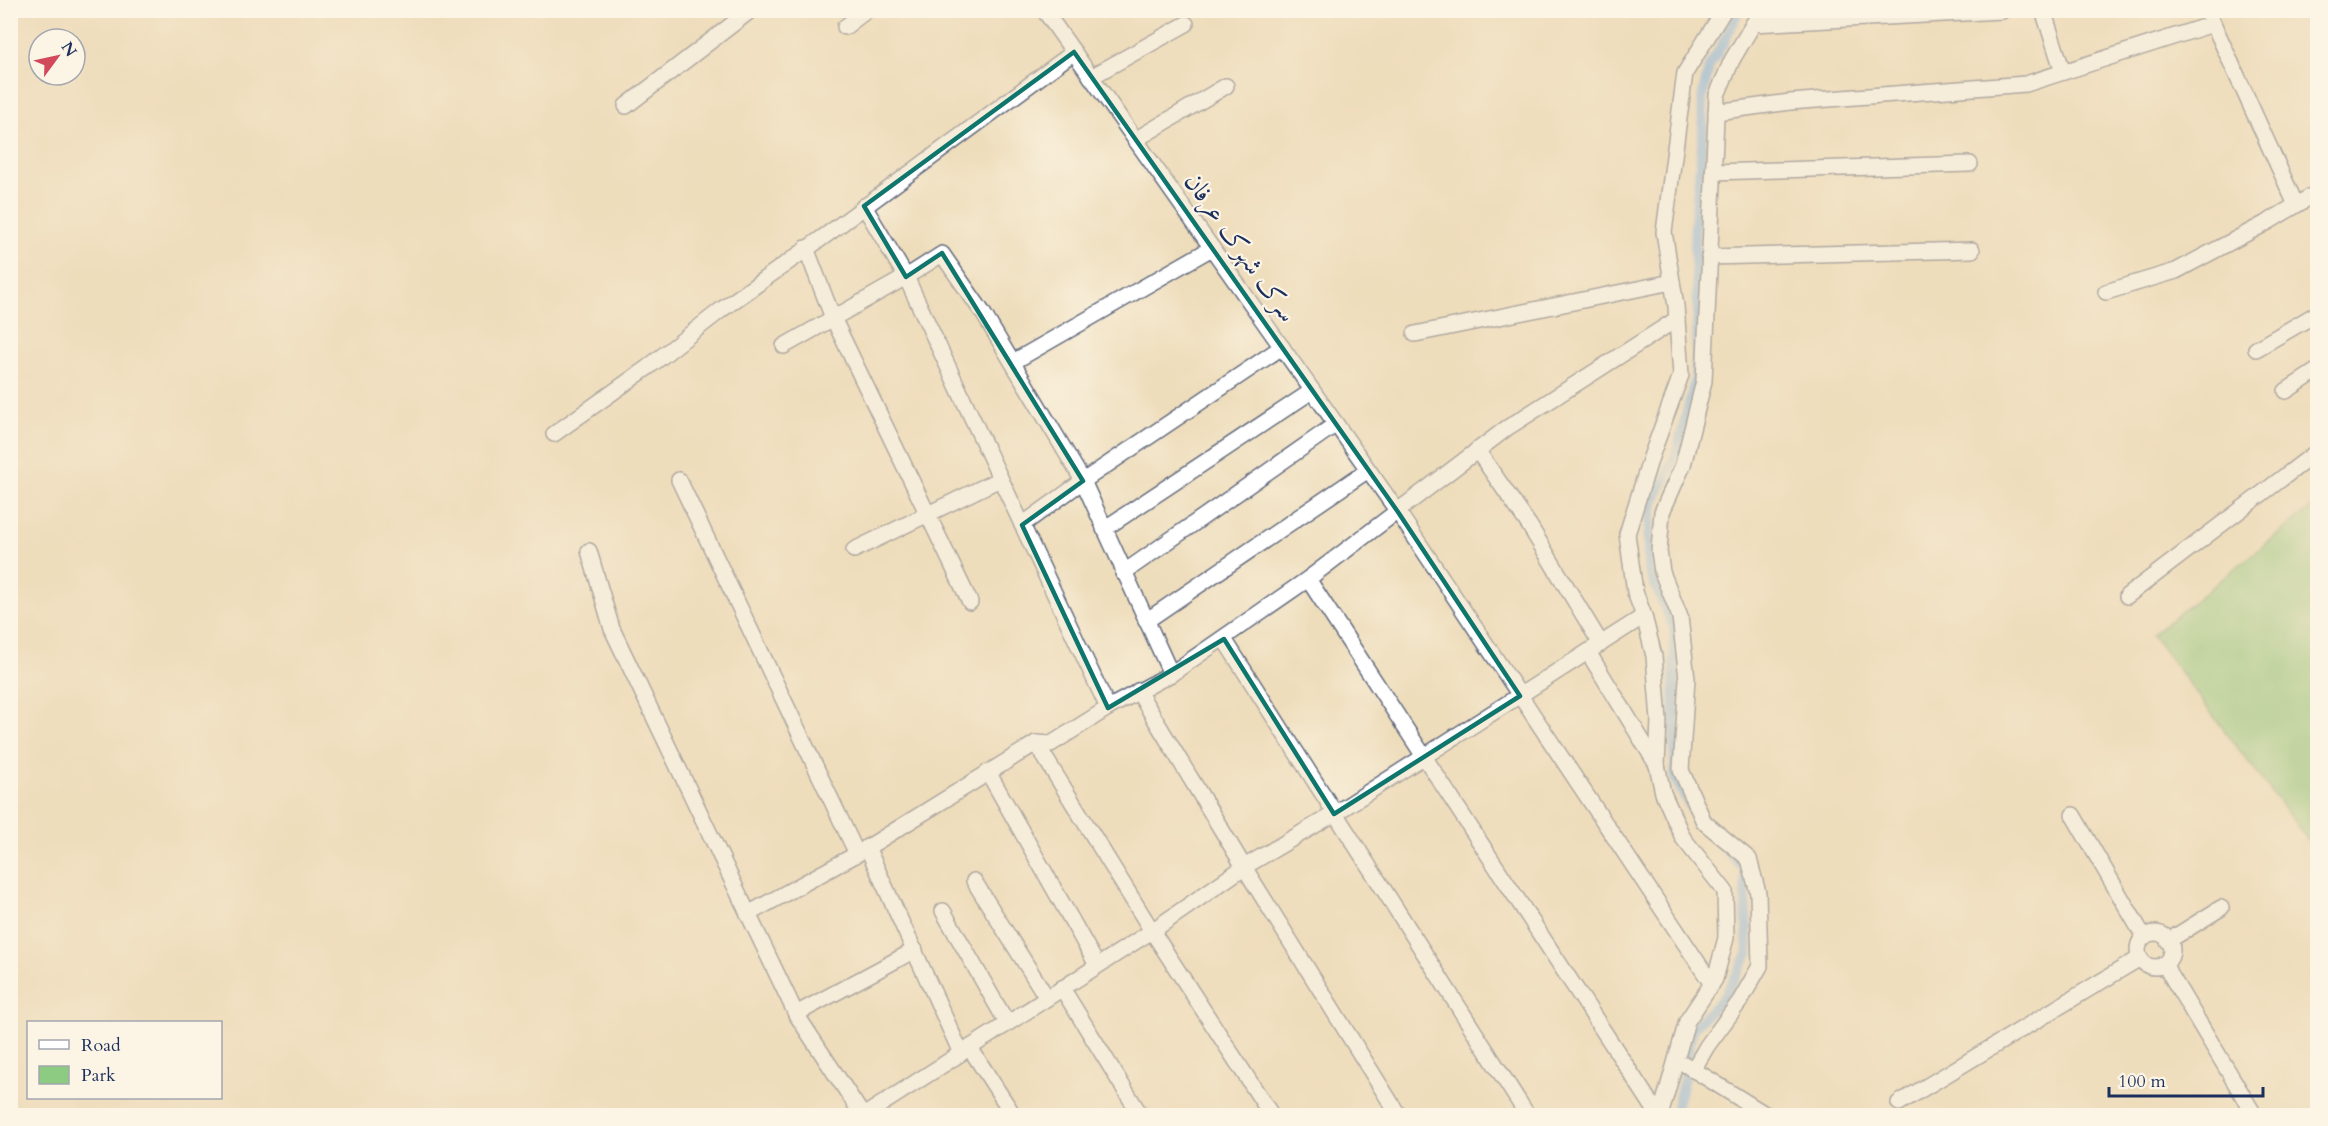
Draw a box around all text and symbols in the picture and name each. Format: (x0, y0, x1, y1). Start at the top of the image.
north arrow (27, 27, 87, 87)
text: N (56, 38, 82, 61)
street label: سرک شهرک عرفان (1176, 165, 1305, 329)
legend (27, 1021, 222, 1099)
text: Road (81, 1033, 121, 1058)
scale bar (2109, 1060, 2264, 1098)
text: Park (81, 1063, 116, 1088)
text: 100 m (2118, 1069, 2166, 1094)

